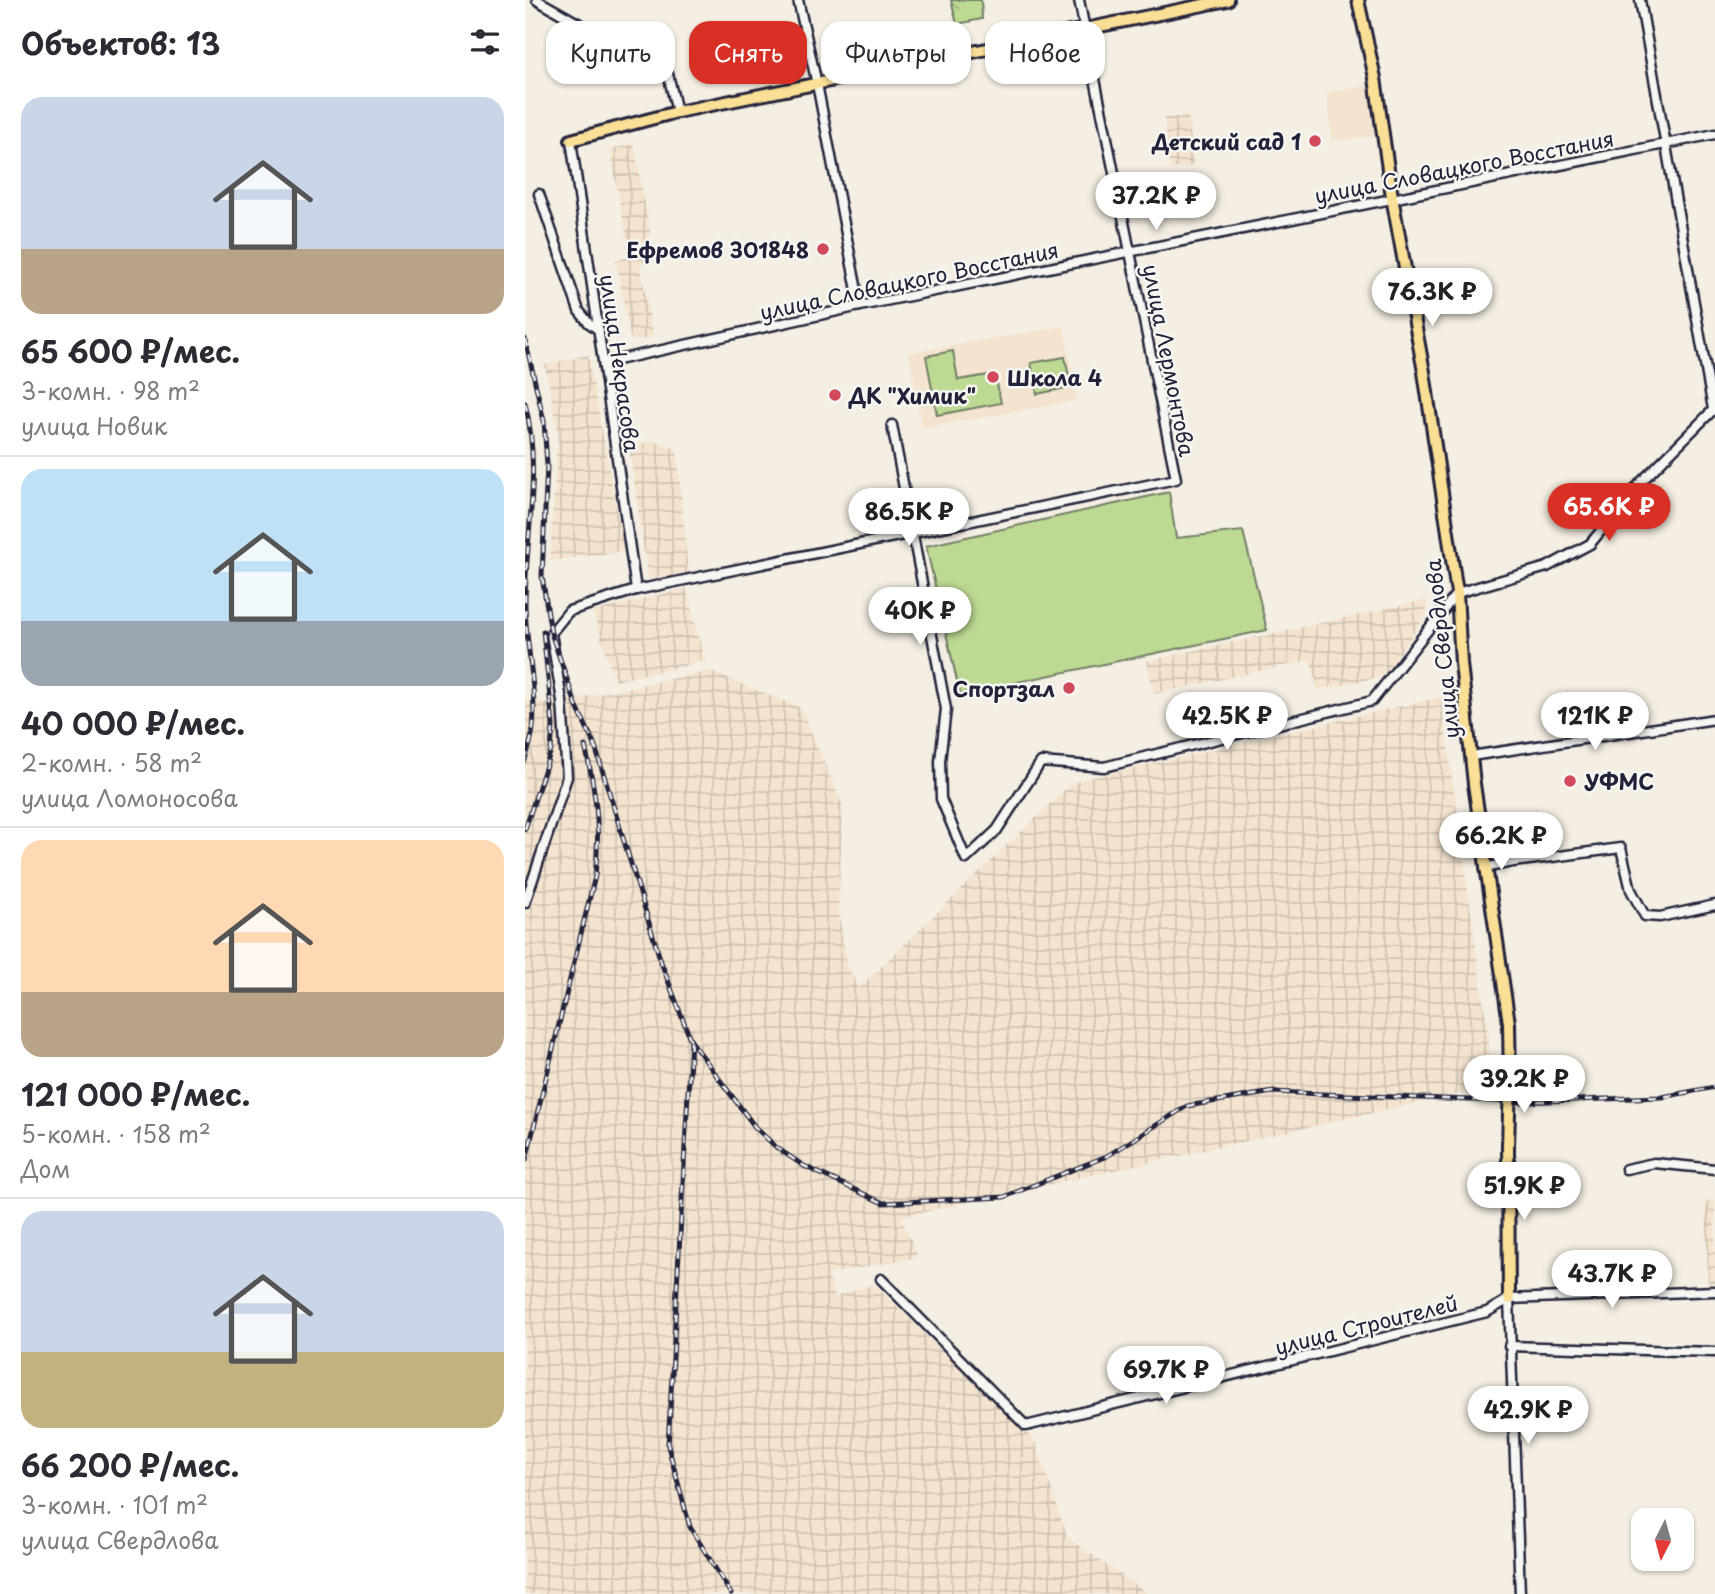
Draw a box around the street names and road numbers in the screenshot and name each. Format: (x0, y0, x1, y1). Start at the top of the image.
street label: улица Словацкого Восстания (1311, 121, 1617, 211)
street label: улица Словацкого Восстания (757, 233, 1061, 327)
street label: улица Лермонтова (1136, 261, 1204, 459)
street label: улица Некрасова (593, 272, 649, 454)
street label: улица Свердлова (1416, 558, 1466, 740)
street label: улица Строителей (1271, 1286, 1461, 1362)

